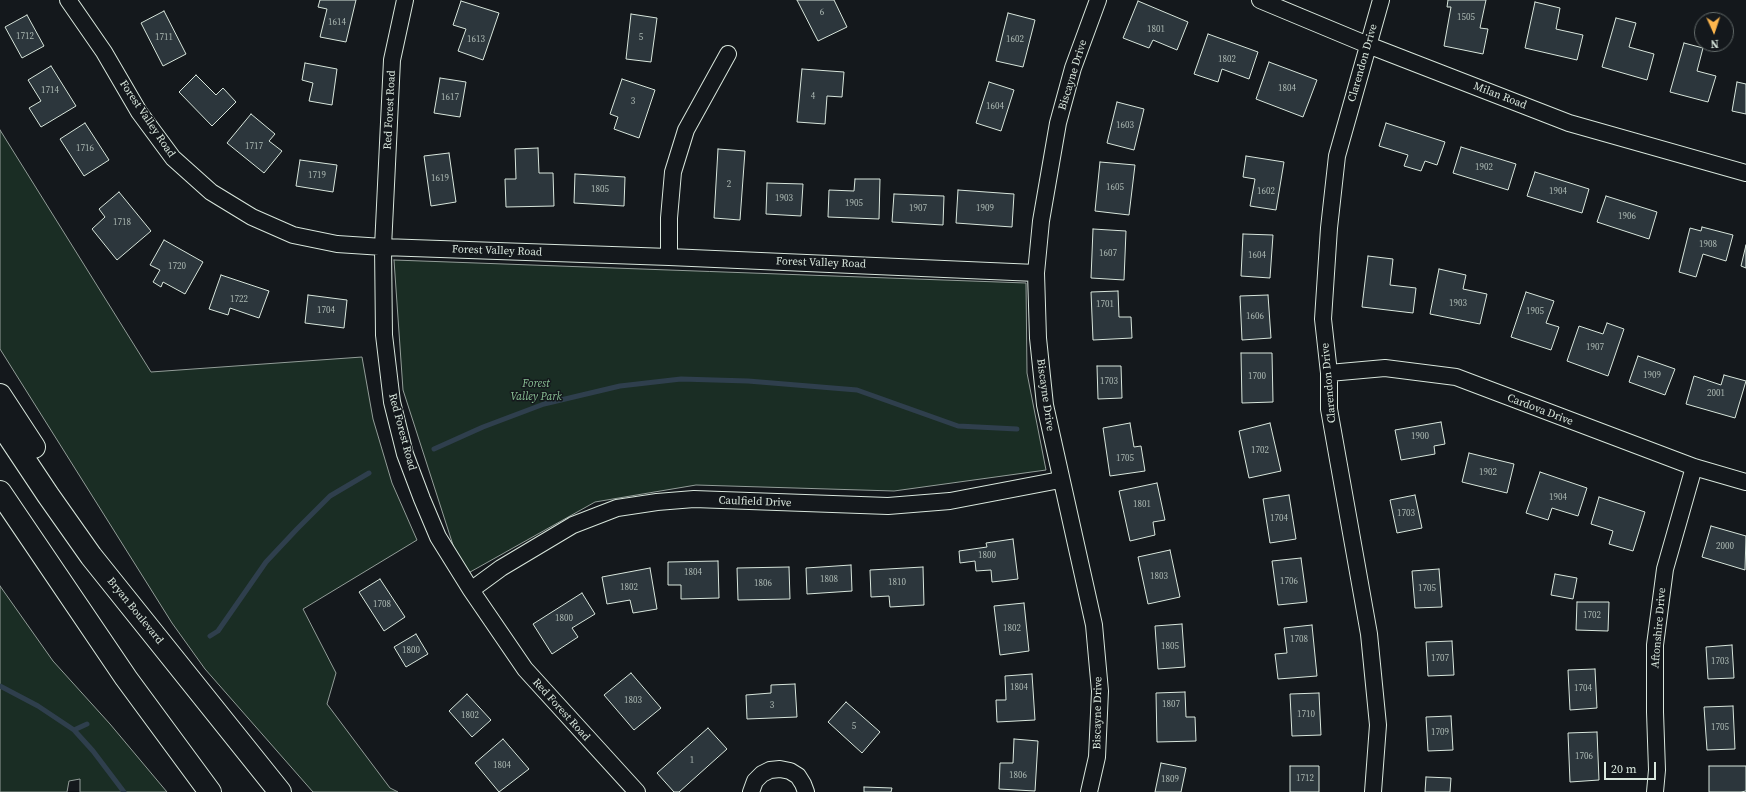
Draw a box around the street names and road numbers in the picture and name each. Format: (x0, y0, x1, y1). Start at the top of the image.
street label: Clarendon Drive (1346, 22, 1380, 104)
street label: Biscayne Drive (1056, 38, 1090, 112)
street label: Red Forest Road (381, 70, 399, 150)
street label: Forest Valley Road (116, 78, 178, 160)
street label: Milan Road (1471, 80, 1529, 112)
street label: Forest Valley Road (452, 243, 542, 259)
street label: Forest Valley Road (776, 255, 866, 271)
street label: Clarendon Drive (1319, 342, 1339, 424)
street label: Biscayne Drive (1033, 358, 1057, 432)
street label: Cardova Drive (1505, 391, 1575, 429)
street label: Red Forest Road (385, 392, 419, 472)
street label: Caulfield Drive (718, 494, 792, 510)
street label: Bryan Boulevard (104, 575, 166, 647)
street label: Aftonshire Drive (1649, 587, 1669, 669)
street label: Red Forest Road (530, 676, 592, 744)
street label: Biscayne Drive (1091, 676, 1105, 750)

